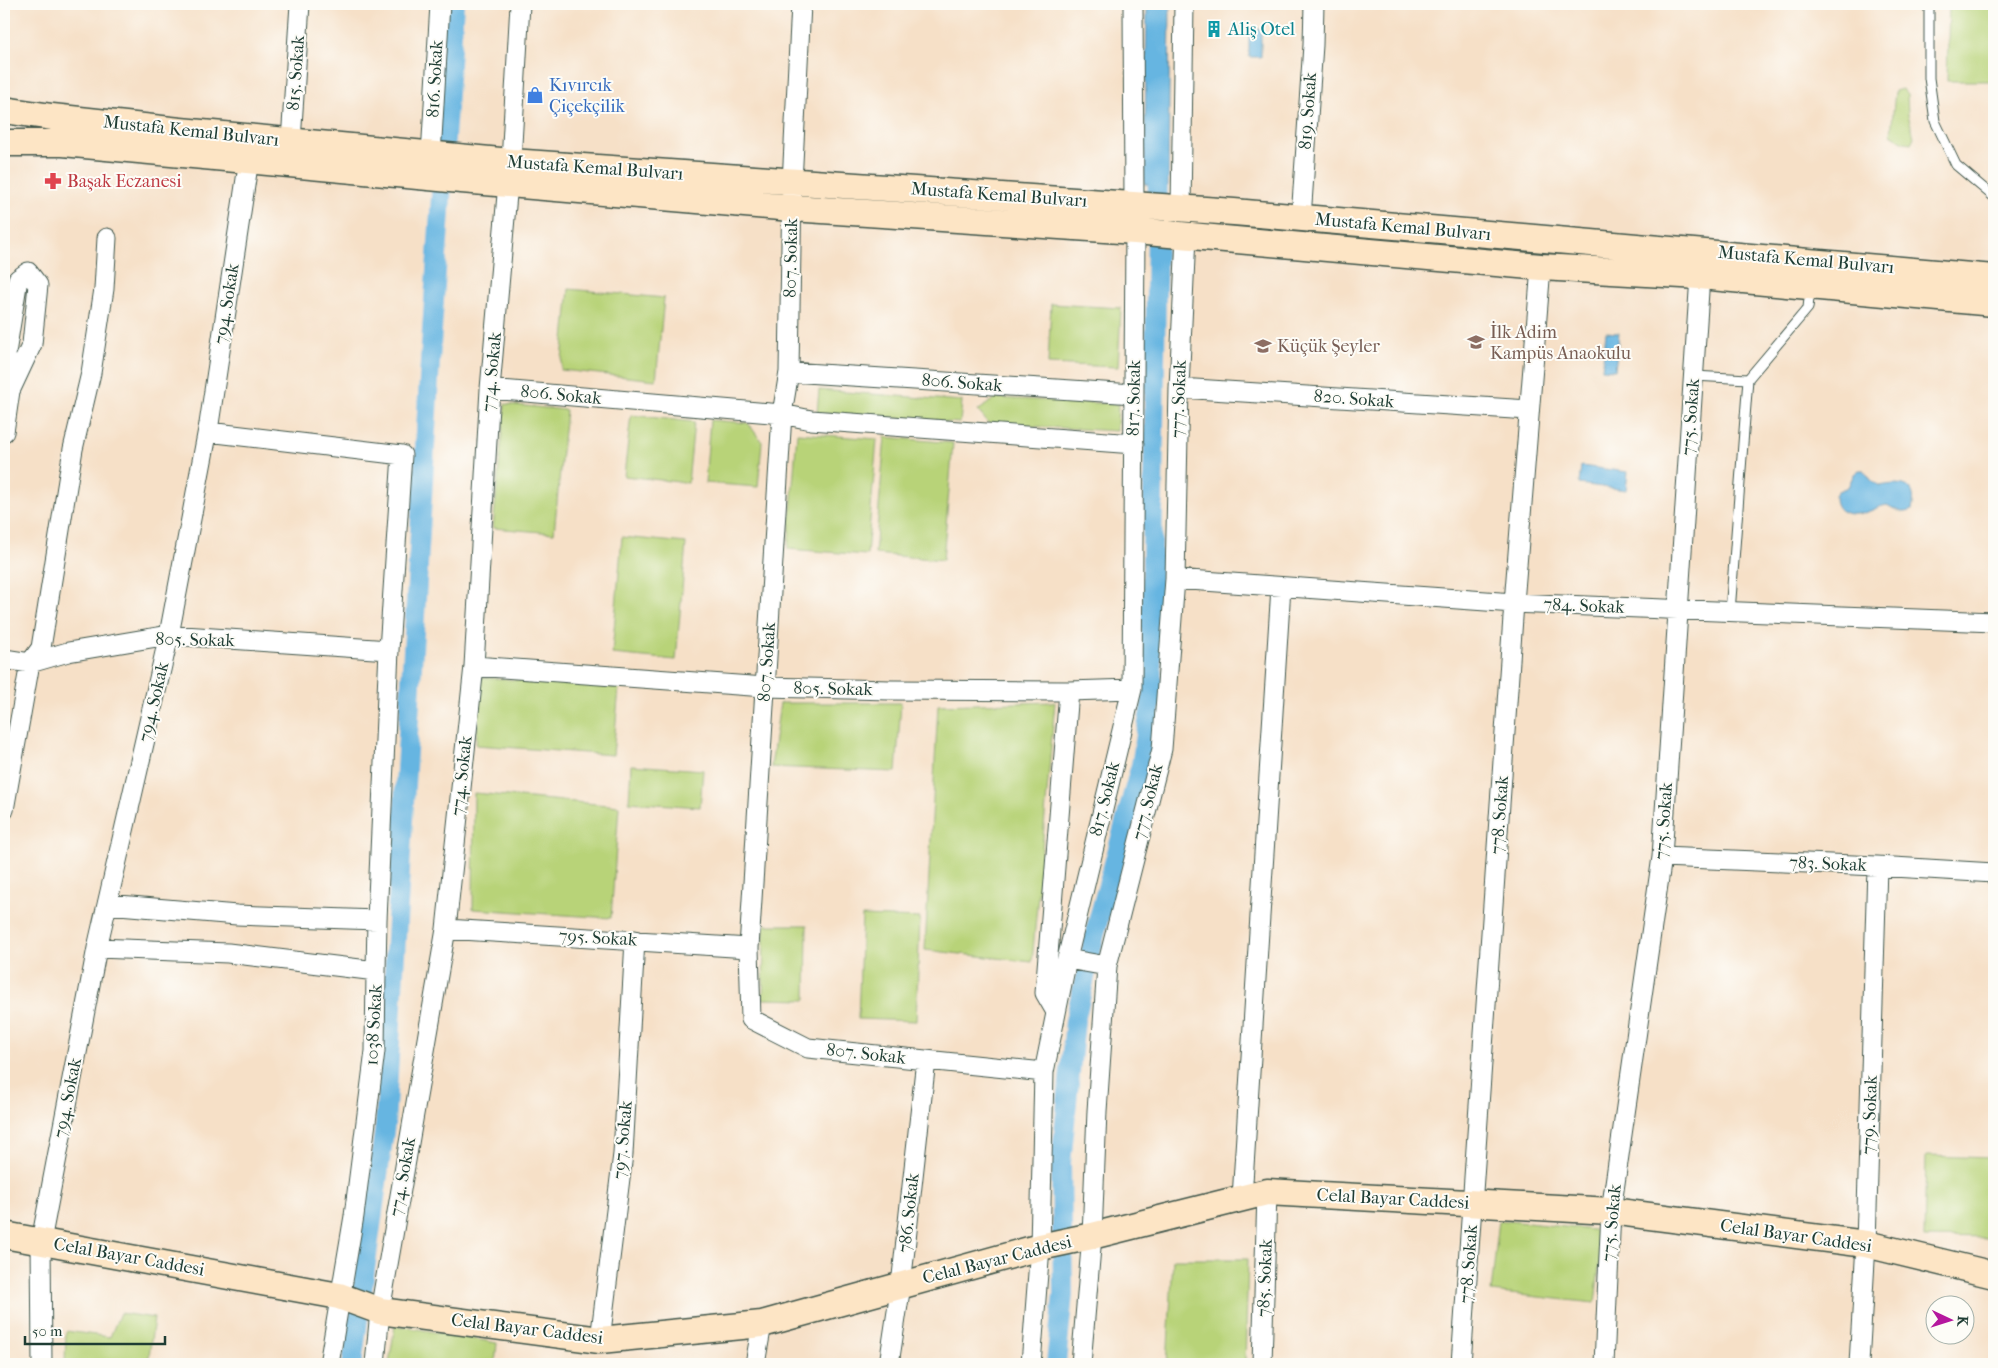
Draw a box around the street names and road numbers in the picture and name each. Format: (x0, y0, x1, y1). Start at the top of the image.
street label: 815. Sokak (283, 34, 309, 111)
street label: 816. Sokak (422, 39, 448, 118)
street label: 819. Sokak (1295, 71, 1321, 150)
street label: Mustafa Kemal Bulvarı (102, 111, 281, 151)
street label: Mustafa Kemal Bulvarı (506, 151, 684, 185)
street label: Mustafa Kemal Bulvarı (910, 178, 1088, 212)
street label: Mustafa Kemal Bulvarı (1314, 209, 1493, 245)
street label: 807. Sokak (780, 217, 802, 298)
street label: Mustafa Kemal Bulvarı (1717, 242, 1896, 278)
street label: 794. Sokak (210, 261, 244, 346)
street label: 774. Sokak (478, 330, 506, 413)
street label: 817. Sokak (1123, 359, 1145, 436)
street label: 777. Sokak (1167, 359, 1191, 438)
street label: 806. Sokak (921, 370, 1004, 396)
street label: 775. Sokak (1678, 377, 1704, 456)
street label: 806. Sokak (520, 381, 603, 409)
street label: 820. Sokak (1313, 386, 1396, 412)
street label: 784. Sokak (1543, 594, 1626, 618)
street label: 807. Sokak (754, 621, 780, 703)
street label: 805. Sokak (155, 629, 236, 651)
street label: 794. Sokak (135, 659, 174, 744)
street label: 805. Sokak (793, 678, 874, 700)
street label: 774. Sokak (447, 734, 477, 817)
street label: 817. Sokak (1086, 759, 1125, 839)
street label: 777. Sokak (1128, 761, 1168, 842)
street label: 778. Sokak (1487, 774, 1513, 855)
street label: 775. Sokak (1651, 781, 1677, 860)
street label: 783. Sokak (1789, 852, 1868, 876)
street label: 795. Sokak (558, 925, 638, 951)
street label: 1038 Sokak (361, 983, 387, 1066)
street label: 807. Sokak (825, 1039, 908, 1069)
street label: 794. Sokak (50, 1055, 86, 1140)
street label: 779. Sokak (1858, 1074, 1882, 1155)
street label: 797. Sokak (609, 1099, 637, 1180)
street label: 774. Sokak (386, 1135, 420, 1218)
street label: 786. Sokak (894, 1171, 924, 1254)
street label: 775. Sokak (1598, 1183, 1626, 1263)
street label: Celal Bayar Caddesi (1316, 1185, 1471, 1214)
street label: Celal Bayar Caddesi (1719, 1215, 1874, 1257)
street label: 778. Sokak (1456, 1223, 1482, 1304)
street label: Celal Bayar Caddesi (920, 1231, 1074, 1289)
street label: Celal Bayar Caddesi (52, 1233, 207, 1281)
street label: 785. Sokak (1253, 1238, 1277, 1317)
street label: Celal Bayar Caddesi (450, 1309, 605, 1349)

